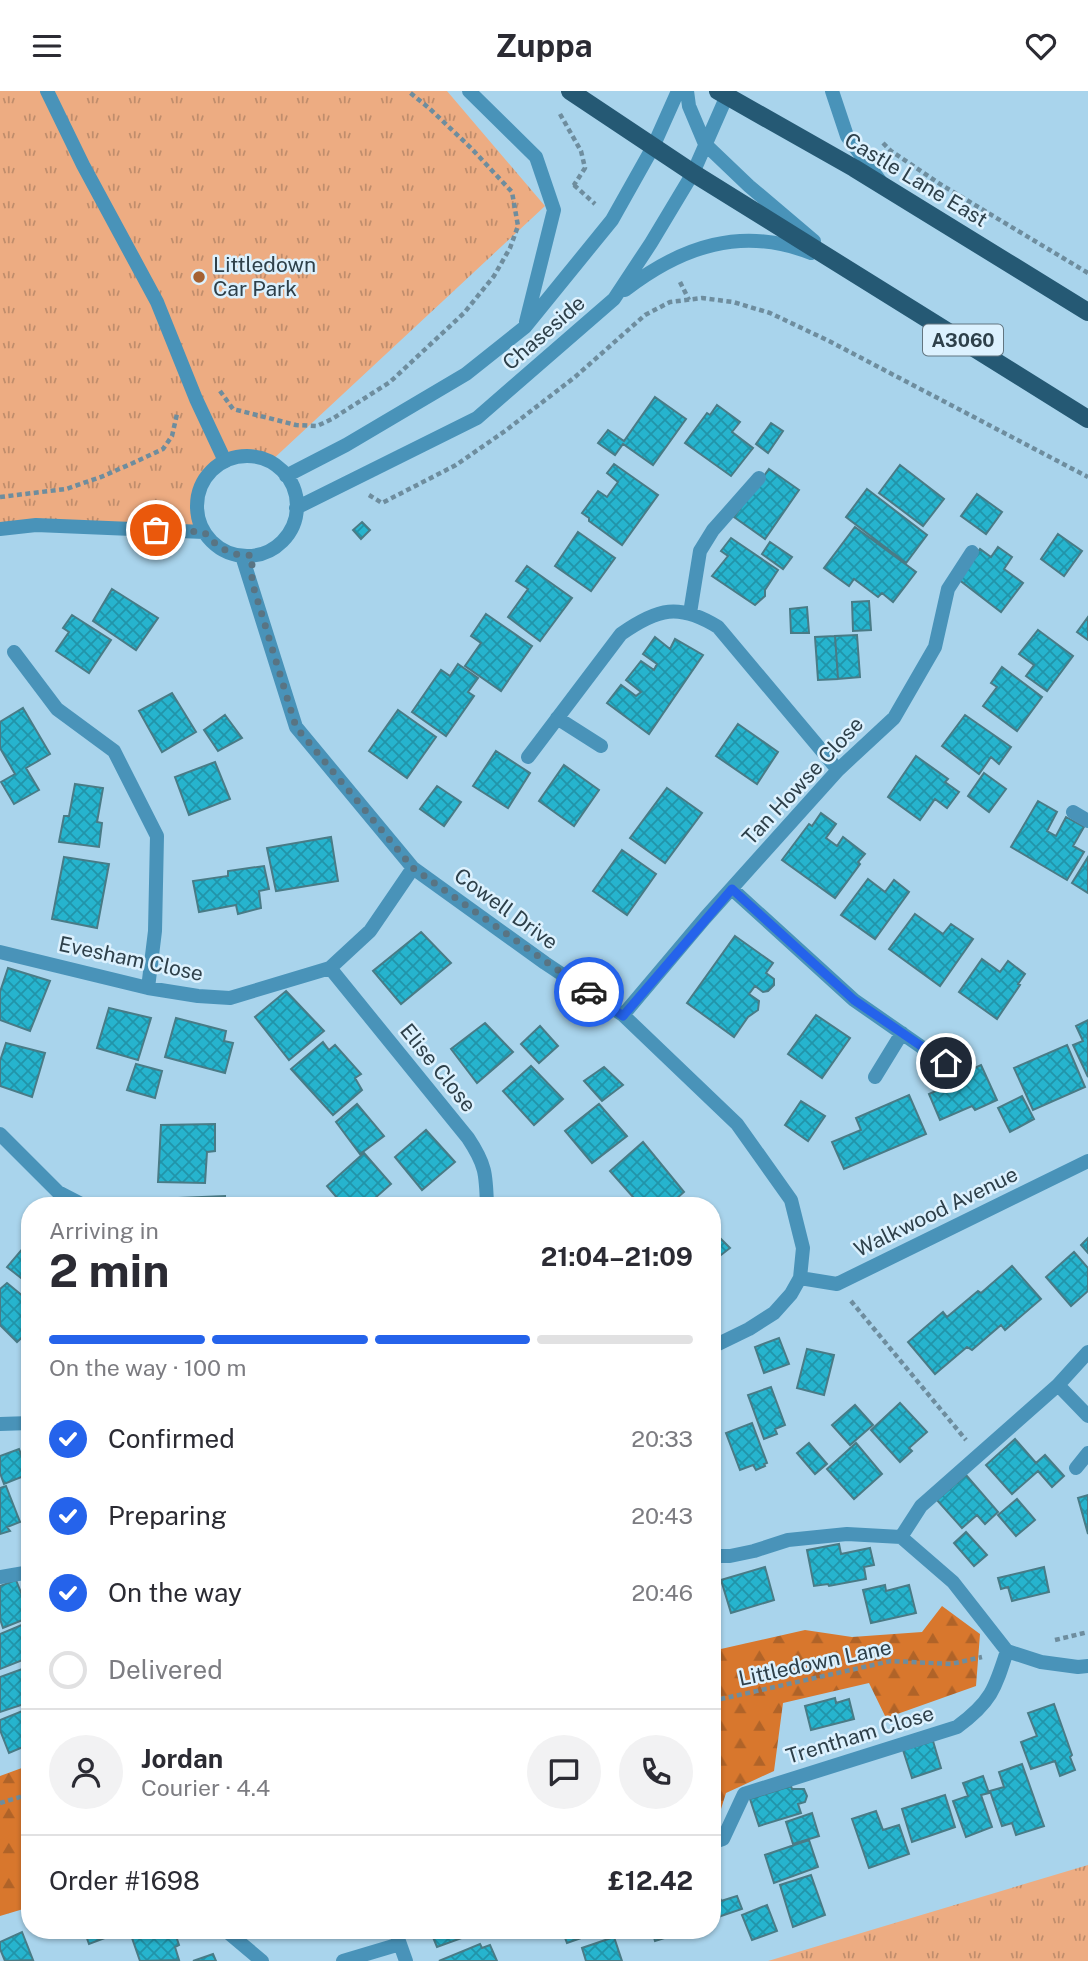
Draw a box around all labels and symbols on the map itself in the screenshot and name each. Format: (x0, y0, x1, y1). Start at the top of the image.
street label: Castle Lane East (840, 127, 992, 232)
place label: Littledown Car Park (213, 252, 316, 301)
marker: Littledown Car Park (191, 269, 207, 285)
street label: Chaseside (497, 290, 590, 375)
road number: A3060 (923, 324, 1003, 355)
pin (126, 500, 186, 560)
street label: Tan Howse Close (737, 711, 868, 850)
street label: Cowell Drive (450, 863, 563, 955)
street label: Evesham Close (57, 931, 206, 986)
courier (554, 957, 624, 1027)
street label: Elise Close (395, 1019, 482, 1117)
pin (916, 1033, 976, 1093)
street label: Walkwood Avenue (850, 1161, 1022, 1262)
street label: Littledown Lane (736, 1634, 894, 1691)
street label: Trentham Close (783, 1700, 937, 1769)

